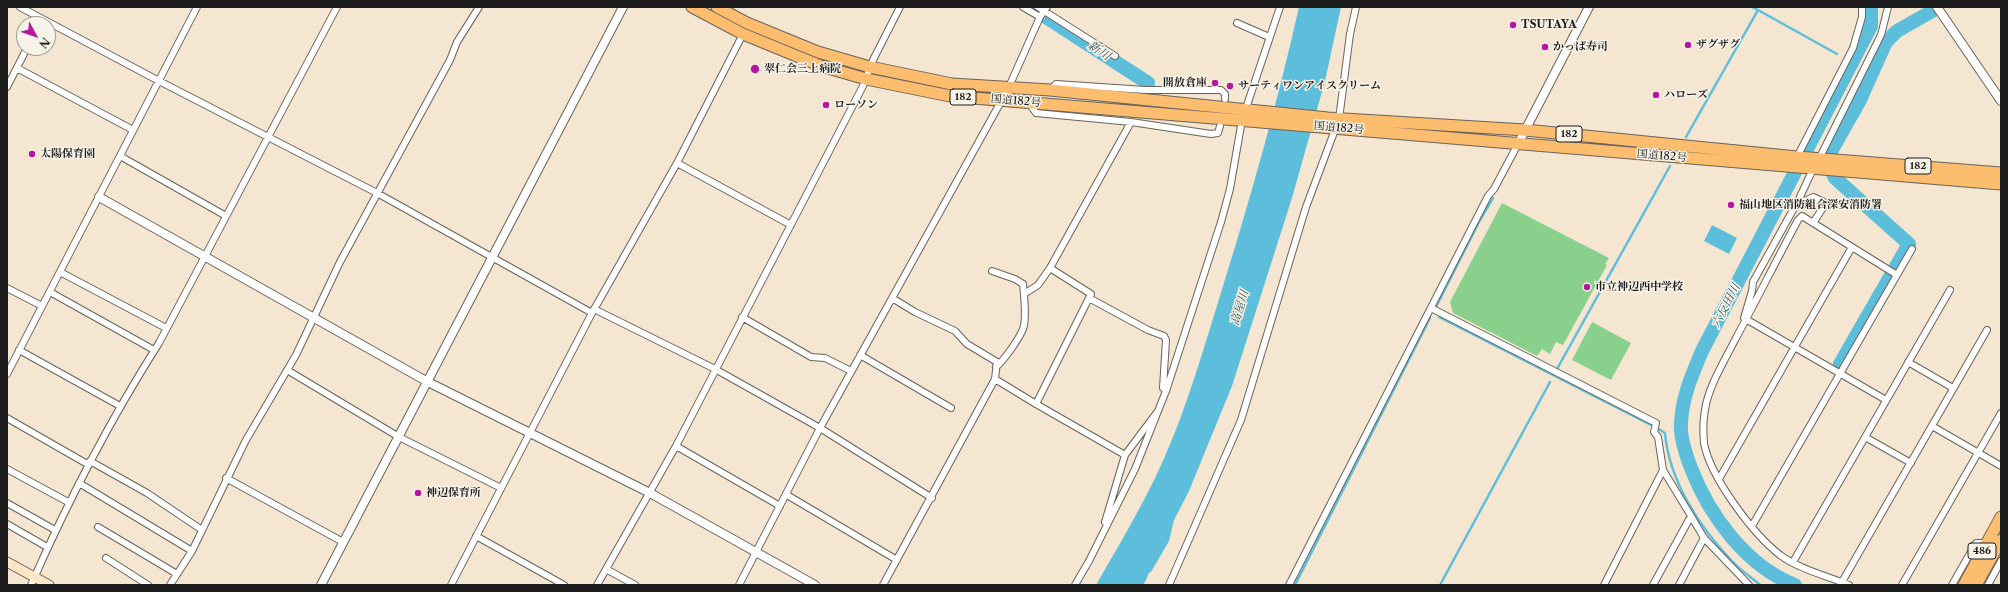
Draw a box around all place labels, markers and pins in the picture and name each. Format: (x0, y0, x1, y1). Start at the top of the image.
place label: TSUTAYA (1521, 18, 1577, 32)
marker: TSUTAYA (1508, 20, 1518, 30)
place label: ザグザグ (1696, 38, 1740, 52)
place label: かっぱ寿司 (1553, 40, 1608, 54)
marker: ザグザグ (1683, 40, 1693, 50)
marker: かっぱ寿司 (1540, 42, 1550, 52)
place label: 翠仁会三上病院 (764, 62, 841, 76)
marker: 翠仁会三上病院 (749, 63, 761, 75)
place label: 開放倉庫 (1163, 76, 1207, 90)
marker: 開放倉庫 (1210, 78, 1220, 88)
place label: サーティワンアイスクリーム (1238, 79, 1381, 93)
marker: サーティワンアイスクリーム (1225, 81, 1235, 91)
place label: ハローズ (1664, 88, 1708, 102)
marker: ハローズ (1651, 90, 1661, 100)
place label: ローソン (834, 98, 878, 112)
marker: ローソン (821, 100, 831, 110)
place label: 太陽保育園 (40, 147, 95, 161)
marker: 太陽保育園 (27, 149, 37, 159)
place label: 福山地区消防組合深安消防署 (1739, 198, 1882, 212)
marker: 福山地区消防組合深安消防署 (1726, 200, 1736, 210)
place label: 市立神辺西中学校 (1595, 280, 1683, 294)
marker: 市立神辺西中学校 (1582, 282, 1592, 292)
place label: 神辺保育所 (426, 486, 481, 500)
marker: 神辺保育所 (413, 488, 423, 498)

